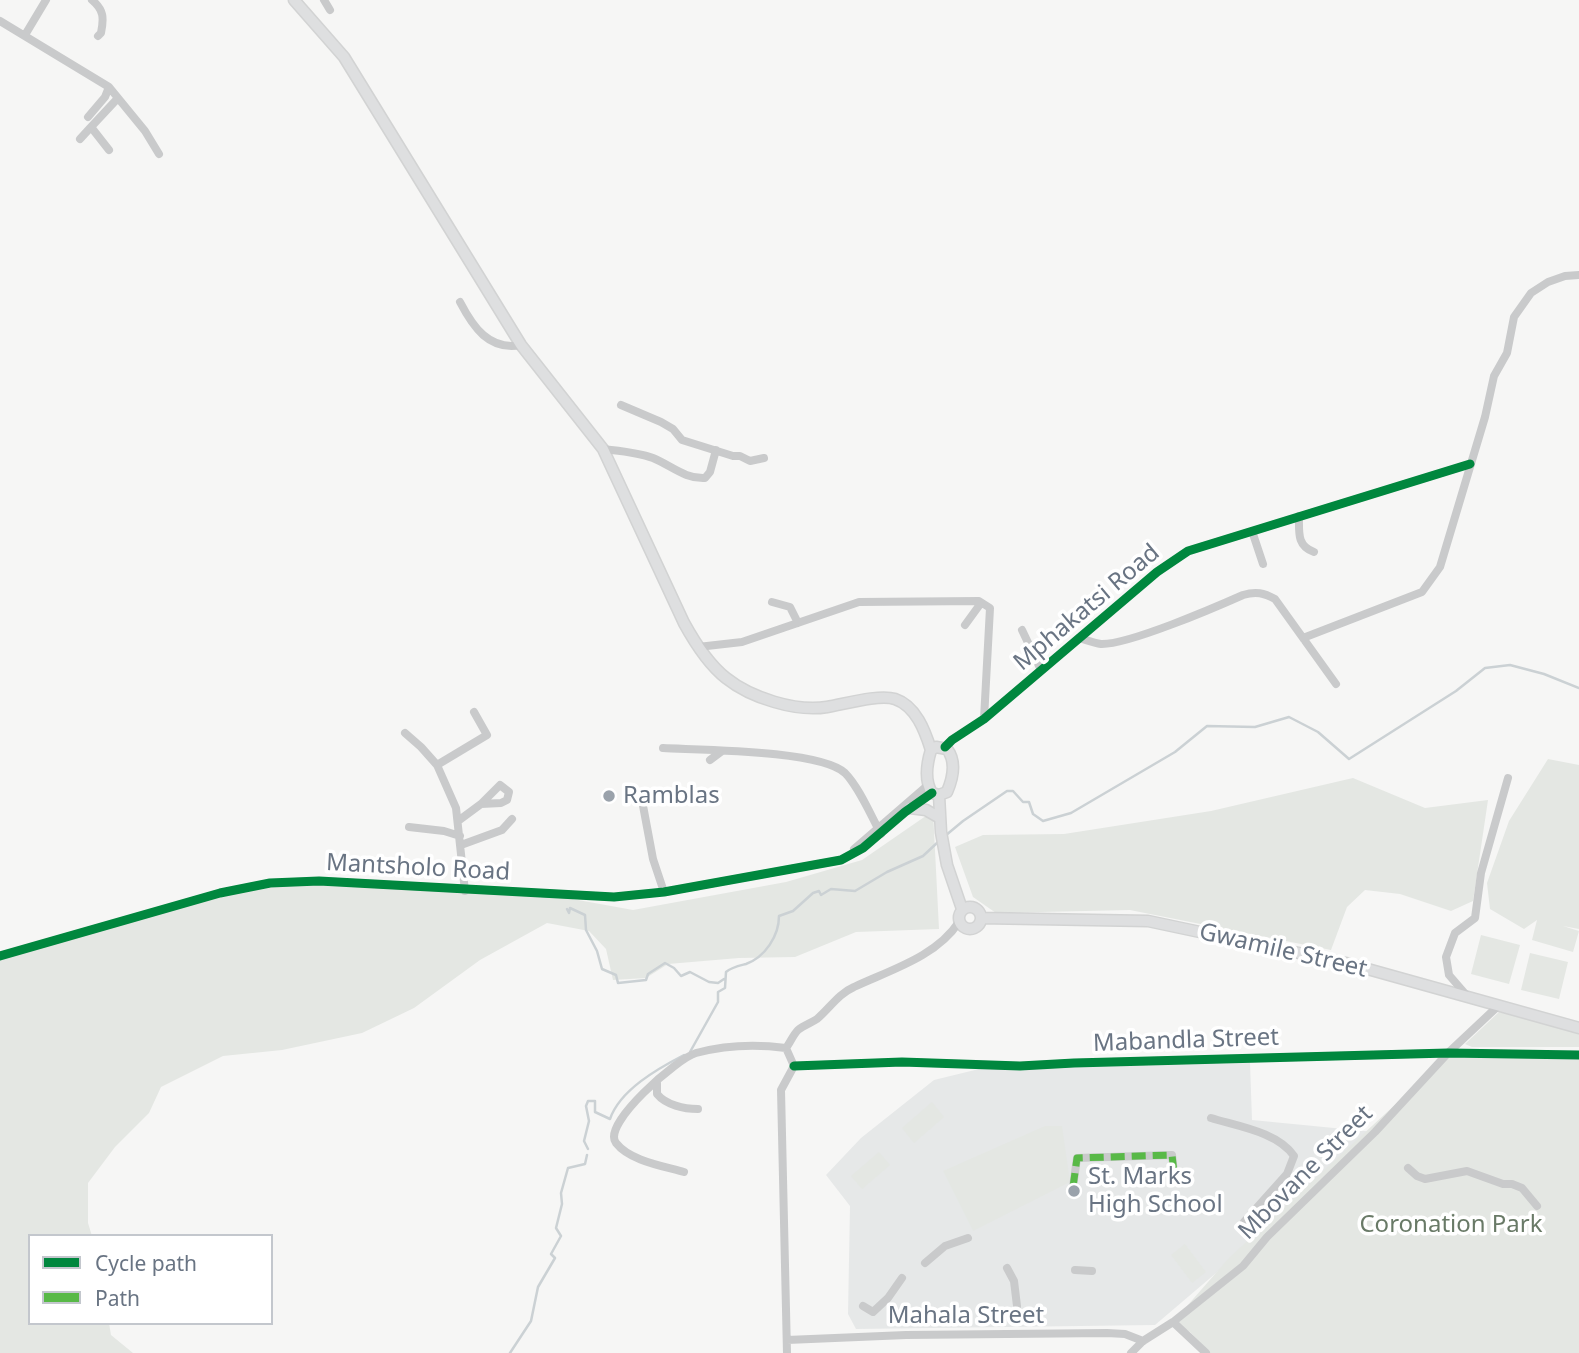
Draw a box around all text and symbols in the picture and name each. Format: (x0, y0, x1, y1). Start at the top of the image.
street label: Mphakatsi Road (1008, 539, 1166, 677)
place label: Ramblas (623, 782, 720, 810)
marker: Ramblas (601, 788, 617, 804)
street label: Mantsholo Road (325, 849, 511, 887)
street label: Gwamile Street (1196, 918, 1370, 984)
street label: Mabandla Street (1093, 1023, 1279, 1059)
street label: Mbovane Street (1233, 1100, 1379, 1246)
place label: St. Marks High School (1088, 1163, 1223, 1219)
marker: St. Marks High School (1066, 1183, 1082, 1199)
park label: Coronation Park (1359, 1211, 1543, 1239)
legend (28, 1234, 273, 1325)
text: Cycle path (95, 1249, 197, 1277)
text: Path (95, 1284, 140, 1312)
street label: Mahala Street (888, 1302, 1044, 1330)

